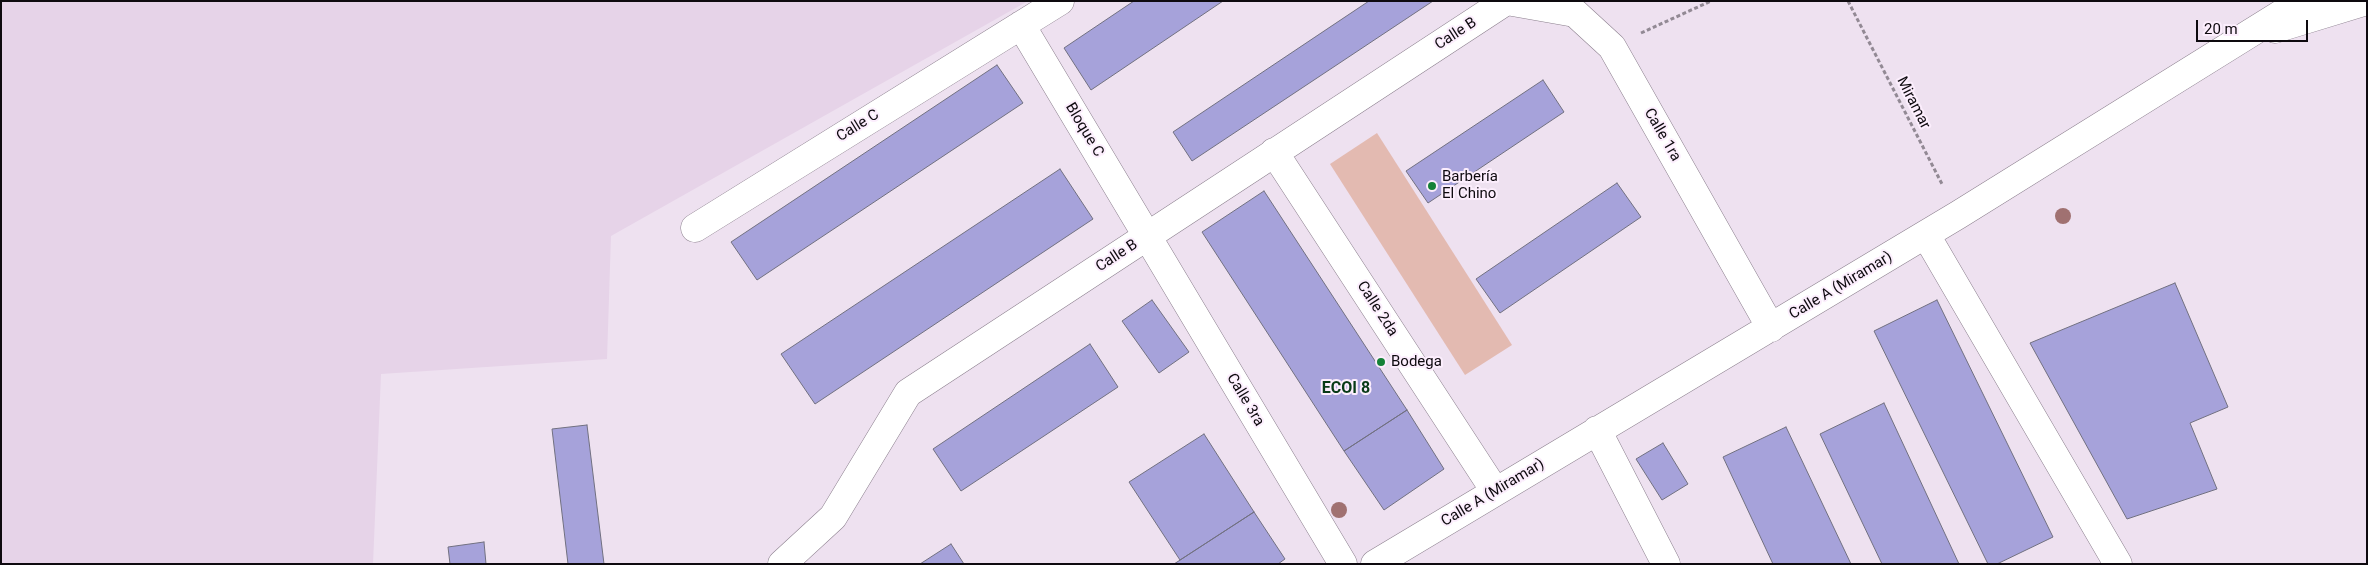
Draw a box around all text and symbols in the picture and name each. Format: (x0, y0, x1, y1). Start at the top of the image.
scale bar (2198, 10, 2310, 42)
street label: Calle B (1432, 14, 1480, 54)
text: 20 m (2204, 20, 2238, 38)
street label: Miramar (1892, 74, 1934, 132)
street label: Bloque C (1061, 100, 1107, 160)
street label: Calle 1ra (1640, 105, 1684, 165)
street label: Calle C (833, 106, 883, 146)
place label: Barbería El Chino (1442, 168, 1498, 203)
marker: Barbería El Chino (1426, 180, 1438, 192)
street label: Calle B (1093, 236, 1141, 276)
street label: Calle A (Miramar) (1786, 248, 1896, 324)
street label: Calle 2da (1353, 278, 1401, 340)
place label: Bodega (1391, 353, 1442, 371)
marker: Bodega (1375, 356, 1387, 368)
street label: Calle 3ra (1222, 370, 1268, 430)
district label: ECOI 8 (1322, 379, 1370, 399)
street label: Calle A (Miramar) (1438, 455, 1548, 531)

